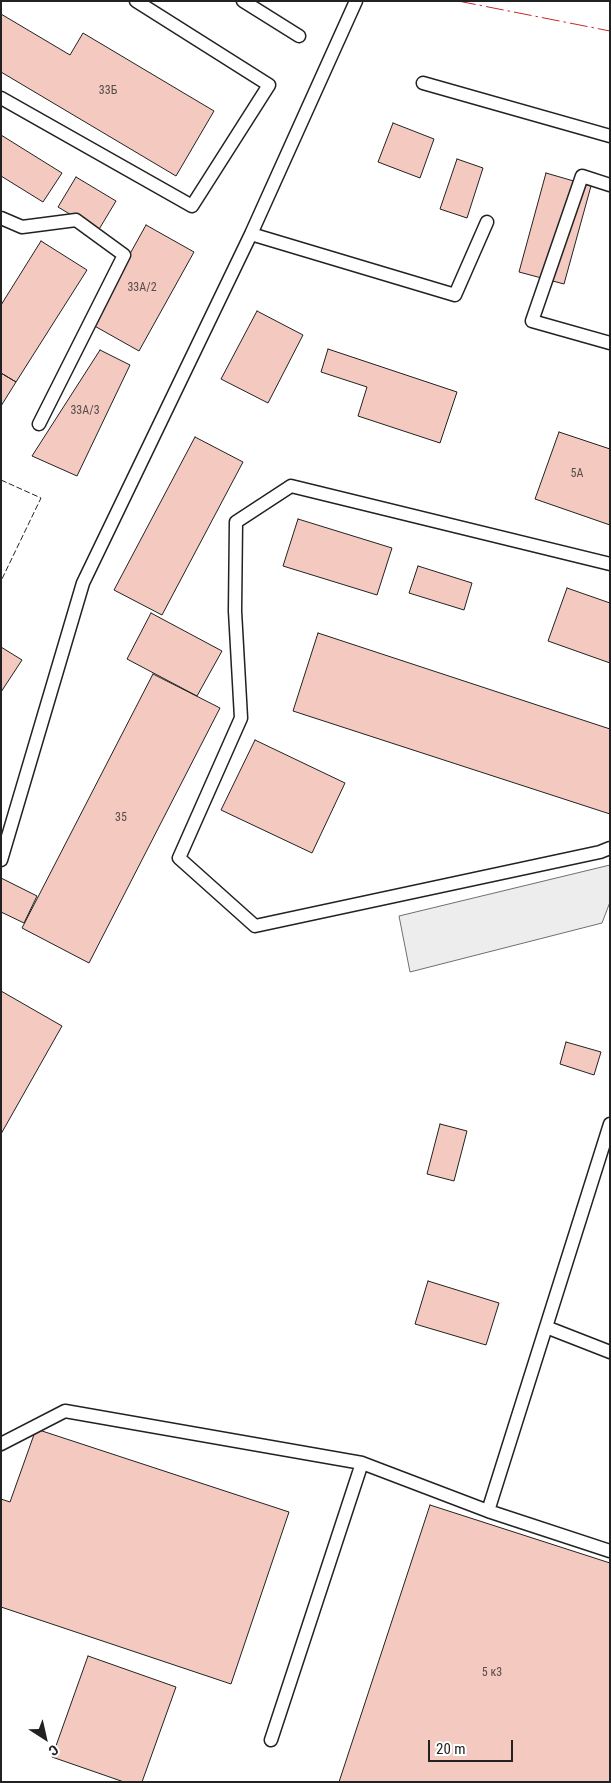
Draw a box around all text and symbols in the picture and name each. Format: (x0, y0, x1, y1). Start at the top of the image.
house number: 33Б (99, 84, 117, 98)
house number: 33А/2 (127, 281, 157, 295)
house number: 33А/3 (70, 404, 100, 418)
house number: 5А (571, 467, 583, 481)
house number: 35 (115, 811, 127, 825)
house number: 5 к3 (482, 1666, 502, 1680)
north arrow (20, 1713, 70, 1763)
scale bar (431, 1730, 516, 1762)
text: 20 m (436, 1740, 466, 1758)
text: С (46, 1741, 61, 1759)

